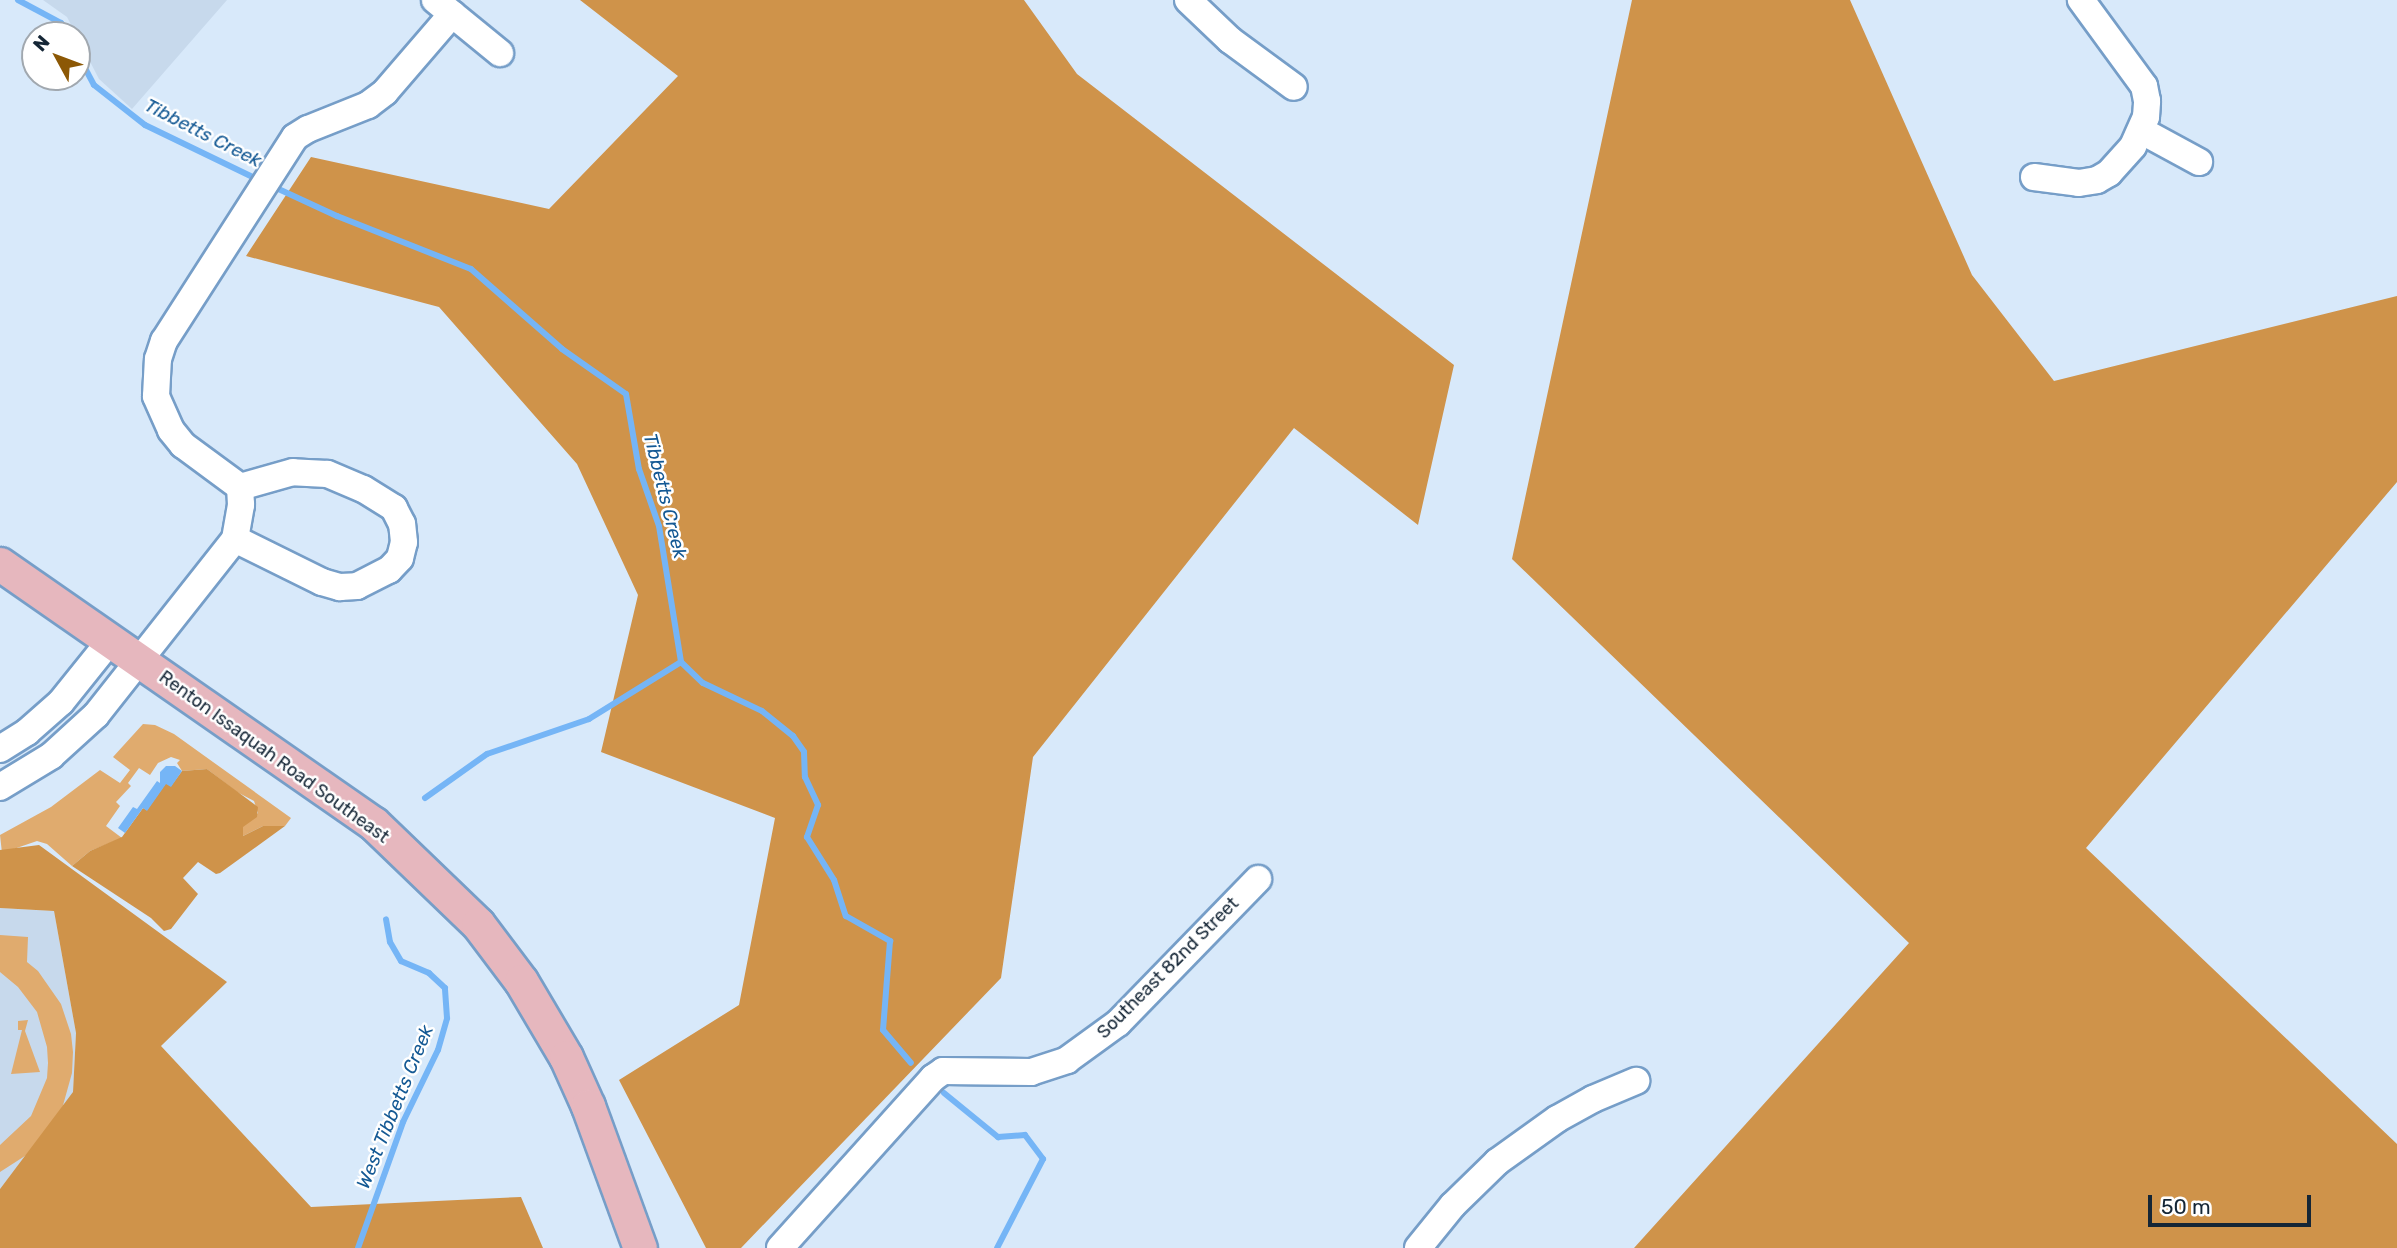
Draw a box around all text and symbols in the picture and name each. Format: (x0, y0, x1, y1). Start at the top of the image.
north arrow (21, 21, 91, 91)
text: N (28, 31, 54, 56)
water label: Tibbetts Creek (141, 94, 265, 172)
water label: Tibbetts Creek (638, 431, 692, 561)
street label: Renton Issaquah Road Southeast (155, 666, 393, 848)
street label: Southeast 82nd Street (1093, 893, 1243, 1043)
water label: West Tibbetts Creek (352, 1021, 438, 1193)
scale bar (2152, 1182, 2315, 1226)
text: 50 m (2161, 1194, 2211, 1219)

